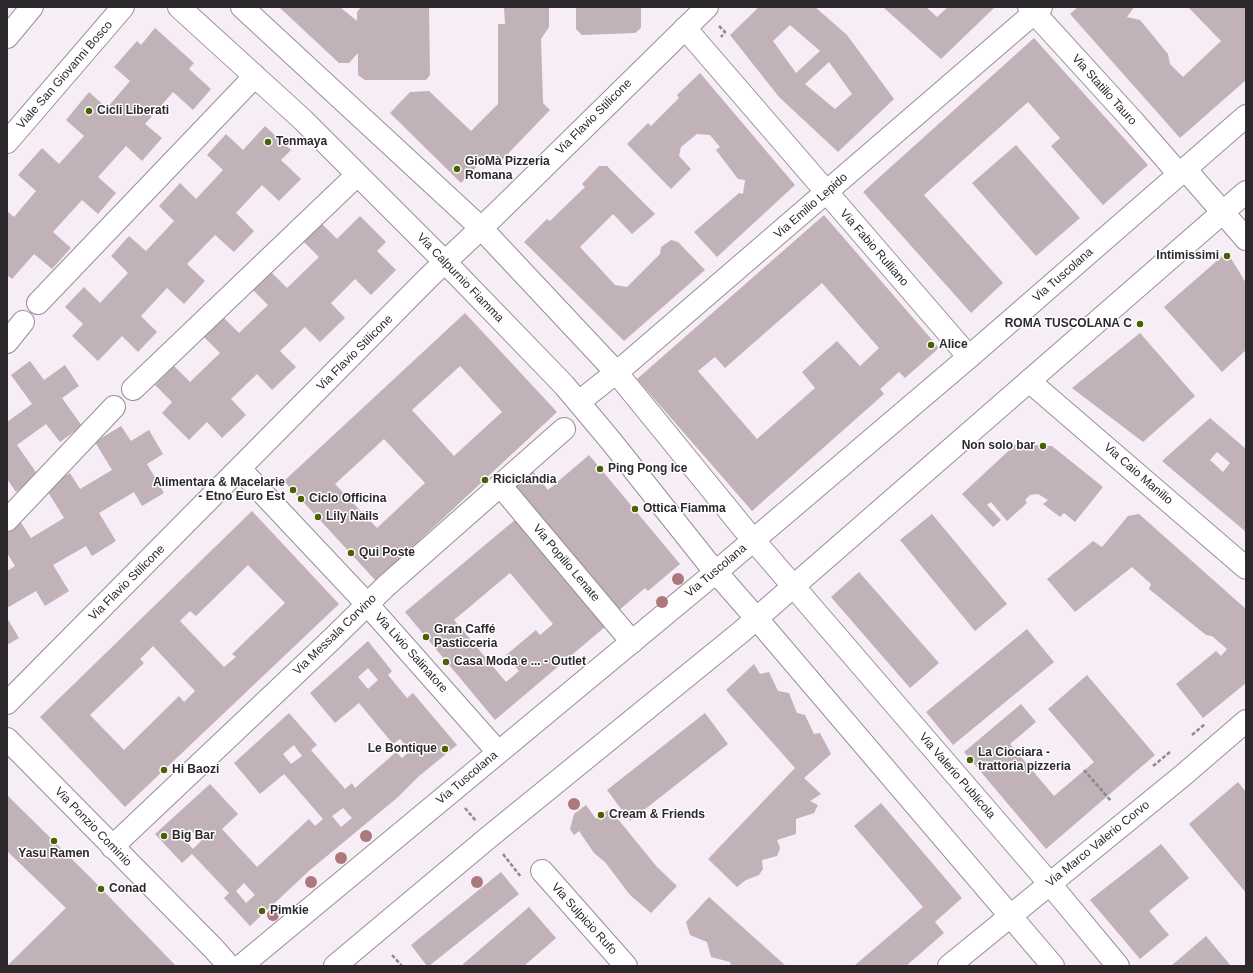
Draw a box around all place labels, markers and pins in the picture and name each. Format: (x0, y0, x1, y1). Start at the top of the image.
place label: Cicli Liberati (97, 104, 169, 118)
marker: Cicli Liberati (84, 106, 94, 116)
place label: Tenmaya (276, 135, 327, 149)
marker: Tenmaya (263, 137, 273, 147)
place label: GioMà Pizzeria Romana (465, 155, 550, 183)
marker: GioMà Pizzeria Romana (452, 164, 462, 174)
place label: Intimissimi (1156, 249, 1219, 263)
marker: Intimissimi (1222, 251, 1232, 261)
place label: ROMA TUSCOLANA C (1005, 317, 1132, 331)
marker: ROMA TUSCOLANA C (1135, 319, 1145, 329)
place label: Alice (939, 338, 968, 352)
marker: Alice (926, 340, 936, 350)
place label: Non solo bar (962, 439, 1035, 453)
marker: Non solo bar (1038, 441, 1048, 451)
place label: Ping Pong Ice (608, 462, 687, 476)
marker: Ping Pong Ice (595, 464, 605, 474)
place label: Riciclandia (493, 473, 556, 487)
marker: Riciclandia (480, 475, 490, 485)
place label: Alimentara & Macelarie - Etno Euro Est (153, 476, 285, 504)
marker: Alimentara & Macelarie - Etno Euro Est (288, 485, 298, 495)
place label: Ciclo Officina (309, 492, 386, 506)
marker: Ciclo Officina (296, 494, 306, 504)
place label: Ottica Fiamma (643, 502, 726, 516)
marker: Ottica Fiamma (630, 504, 640, 514)
place label: Lily Nails (326, 510, 379, 524)
marker: Lily Nails (313, 512, 323, 522)
place label: Qui Poste (359, 546, 415, 560)
marker: Qui Poste (346, 548, 356, 558)
place label: Gran Caffé Pasticceria (434, 623, 497, 651)
marker: Gran Caffé Pasticceria (421, 632, 431, 642)
place label: Casa Moda e ... - Outlet (454, 655, 586, 669)
marker: Casa Moda e ... - Outlet (441, 657, 451, 667)
place label: Le Bontique (368, 742, 437, 756)
marker: Le Bontique (440, 744, 450, 754)
place label: La Ciociara - trattoria pizzeria (978, 746, 1071, 774)
marker: La Ciociara - trattoria pizzeria (965, 755, 975, 765)
place label: Hi Baozi (172, 763, 219, 777)
marker: Hi Baozi (159, 765, 169, 775)
place label: Cream & Friends (609, 808, 705, 822)
marker: Cream & Friends (596, 810, 606, 820)
place label: Big Bar (172, 829, 215, 843)
marker: Big Bar (159, 831, 169, 841)
marker: Yasu Ramen (49, 836, 59, 846)
place label: Yasu Ramen (18, 847, 90, 861)
place label: Conad (109, 882, 146, 896)
marker: Conad (96, 884, 106, 894)
place label: Pimkie (270, 904, 309, 918)
marker: Pimkie (257, 906, 267, 916)

